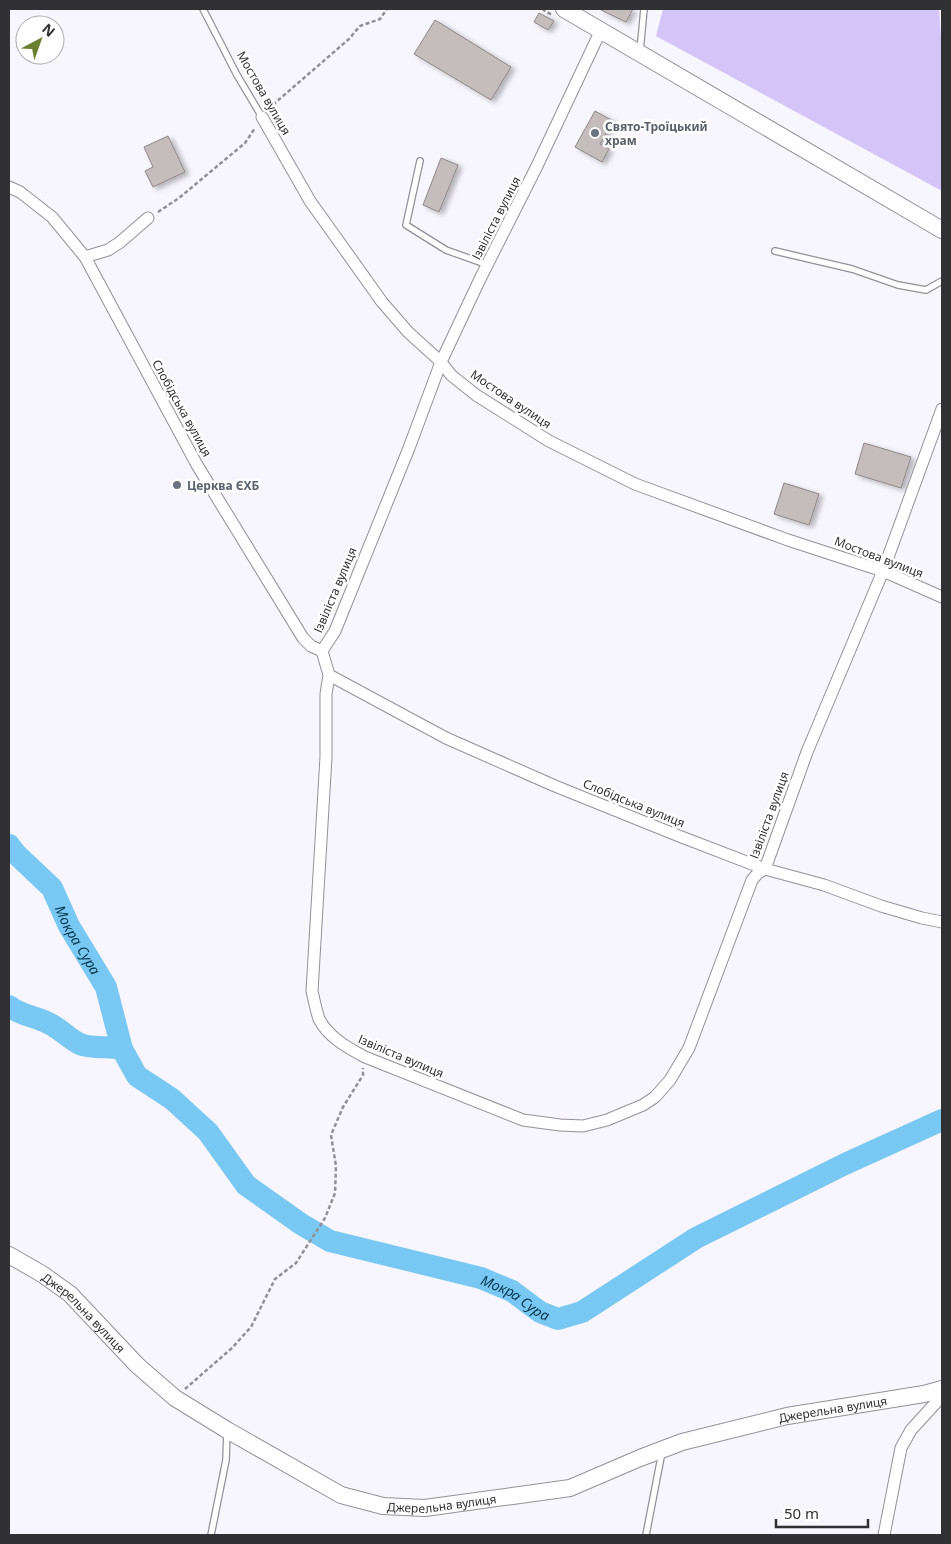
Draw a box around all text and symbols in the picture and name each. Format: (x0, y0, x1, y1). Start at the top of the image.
north arrow (15, 15, 65, 65)
text: N (38, 19, 59, 41)
street label: Мостова вулиця (233, 48, 295, 138)
place label: Свято-Троїцький храм (605, 118, 708, 149)
marker: Свято-Троїцький храм (589, 127, 601, 139)
street label: Ізвіліста вулиця (468, 173, 524, 263)
street label: Слобідська вулиця (148, 356, 216, 460)
street label: Мостова вулиця (467, 366, 555, 432)
place label: Церква ЄХБ (187, 477, 260, 494)
marker: Церква ЄХБ (171, 479, 183, 491)
street label: Мостова вулиця (832, 532, 926, 582)
street label: Ізвіліста вулиця (309, 545, 361, 635)
street label: Ізвіліста вулиця (745, 769, 793, 861)
street label: Слобідська вулиця (580, 775, 688, 831)
water label: Мокра Сура (51, 902, 106, 978)
street label: Ізвіліста вулиця (356, 1030, 446, 1082)
street label: Джерельна вулиця (39, 1268, 129, 1356)
water label: Мокра Сура (478, 1270, 553, 1324)
street label: Джерельна вулиця (776, 1392, 888, 1426)
street label: Джерельна вулиця (386, 1490, 497, 1517)
scale bar (776, 1496, 868, 1528)
text: 50 m (784, 1503, 819, 1523)

